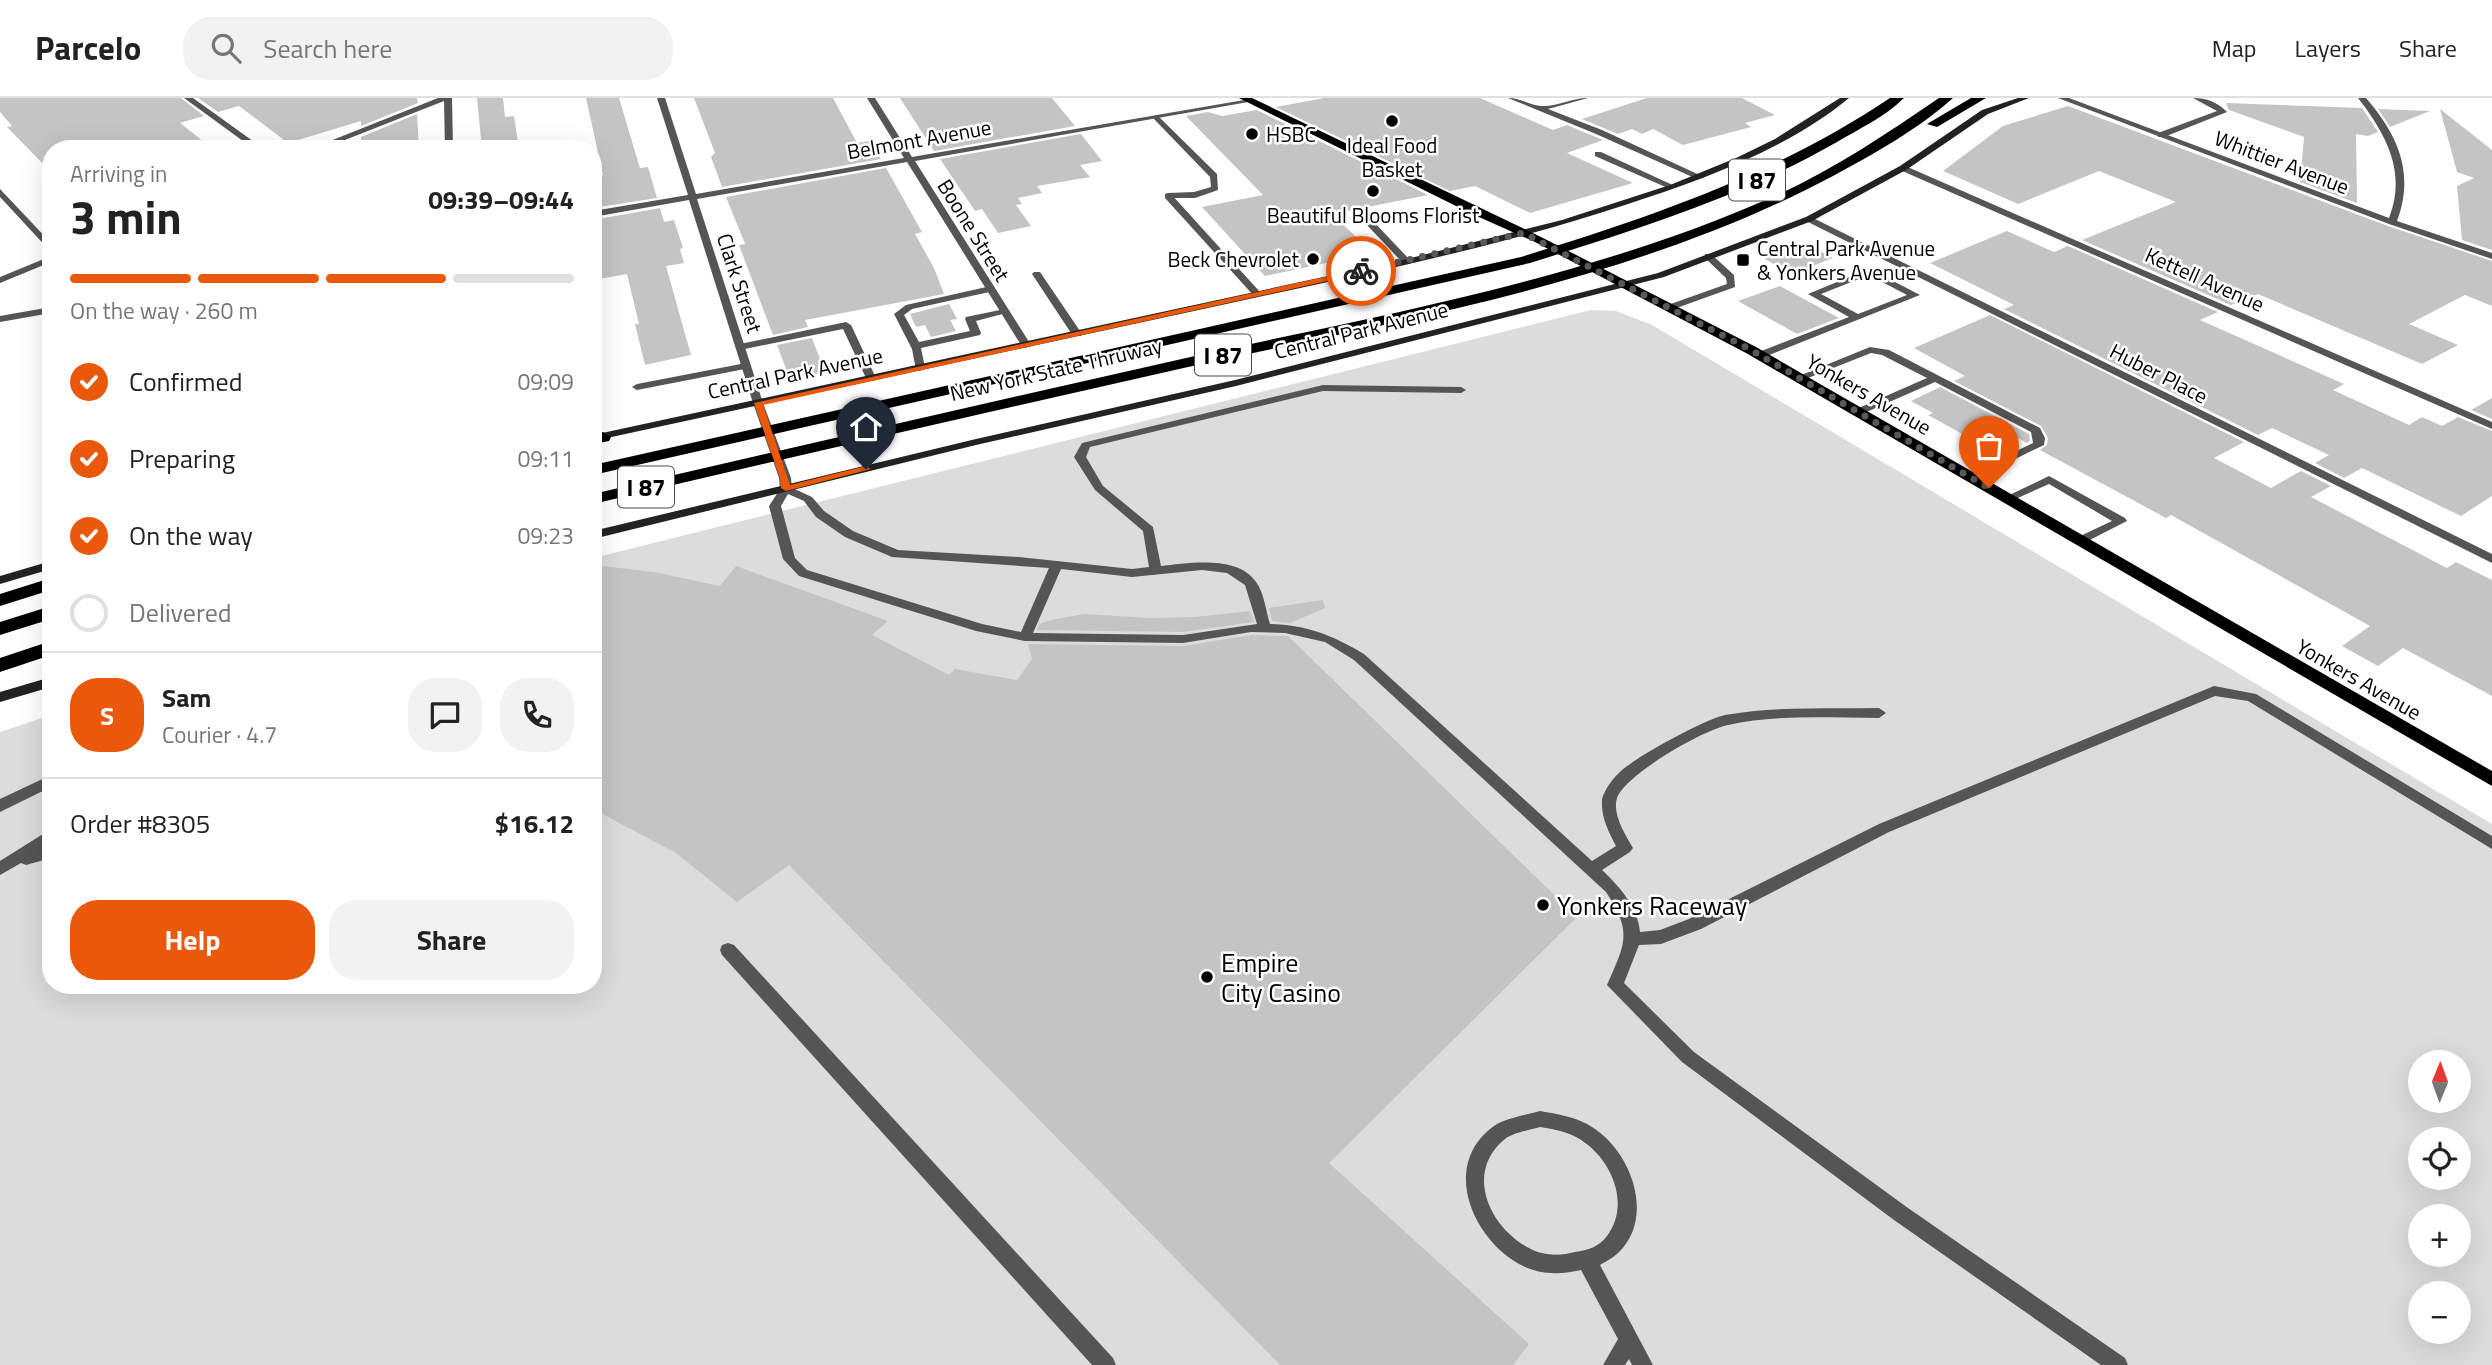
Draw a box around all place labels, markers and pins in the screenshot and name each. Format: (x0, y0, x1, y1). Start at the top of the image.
marker: Ideal Food Basket (1384, 113, 1400, 129)
place label: HSBC (1266, 118, 1316, 150)
marker: HSBC (1244, 126, 1260, 142)
place label: Ideal Food Basket (1347, 129, 1437, 185)
marker: Beautiful Blooms Florist (1365, 183, 1381, 199)
place label: Beautiful Blooms Florist (1267, 199, 1480, 231)
place label: Central Park Avenue & Yonkers Avenue (1757, 232, 1935, 288)
place label: Beck Chevrolet (1167, 243, 1300, 275)
marker: Beck Chevrolet (1305, 251, 1321, 267)
marker: Central Park Avenue & Yonkers Avenue (1735, 252, 1751, 268)
pin (836, 397, 896, 469)
pin (1959, 416, 2019, 488)
place label: Yonkers Raceway (1557, 886, 1747, 925)
marker: Yonkers Raceway (1535, 897, 1551, 913)
place label: Empire City Casino (1221, 943, 1341, 1012)
marker: Empire City Casino (1199, 969, 1215, 985)

